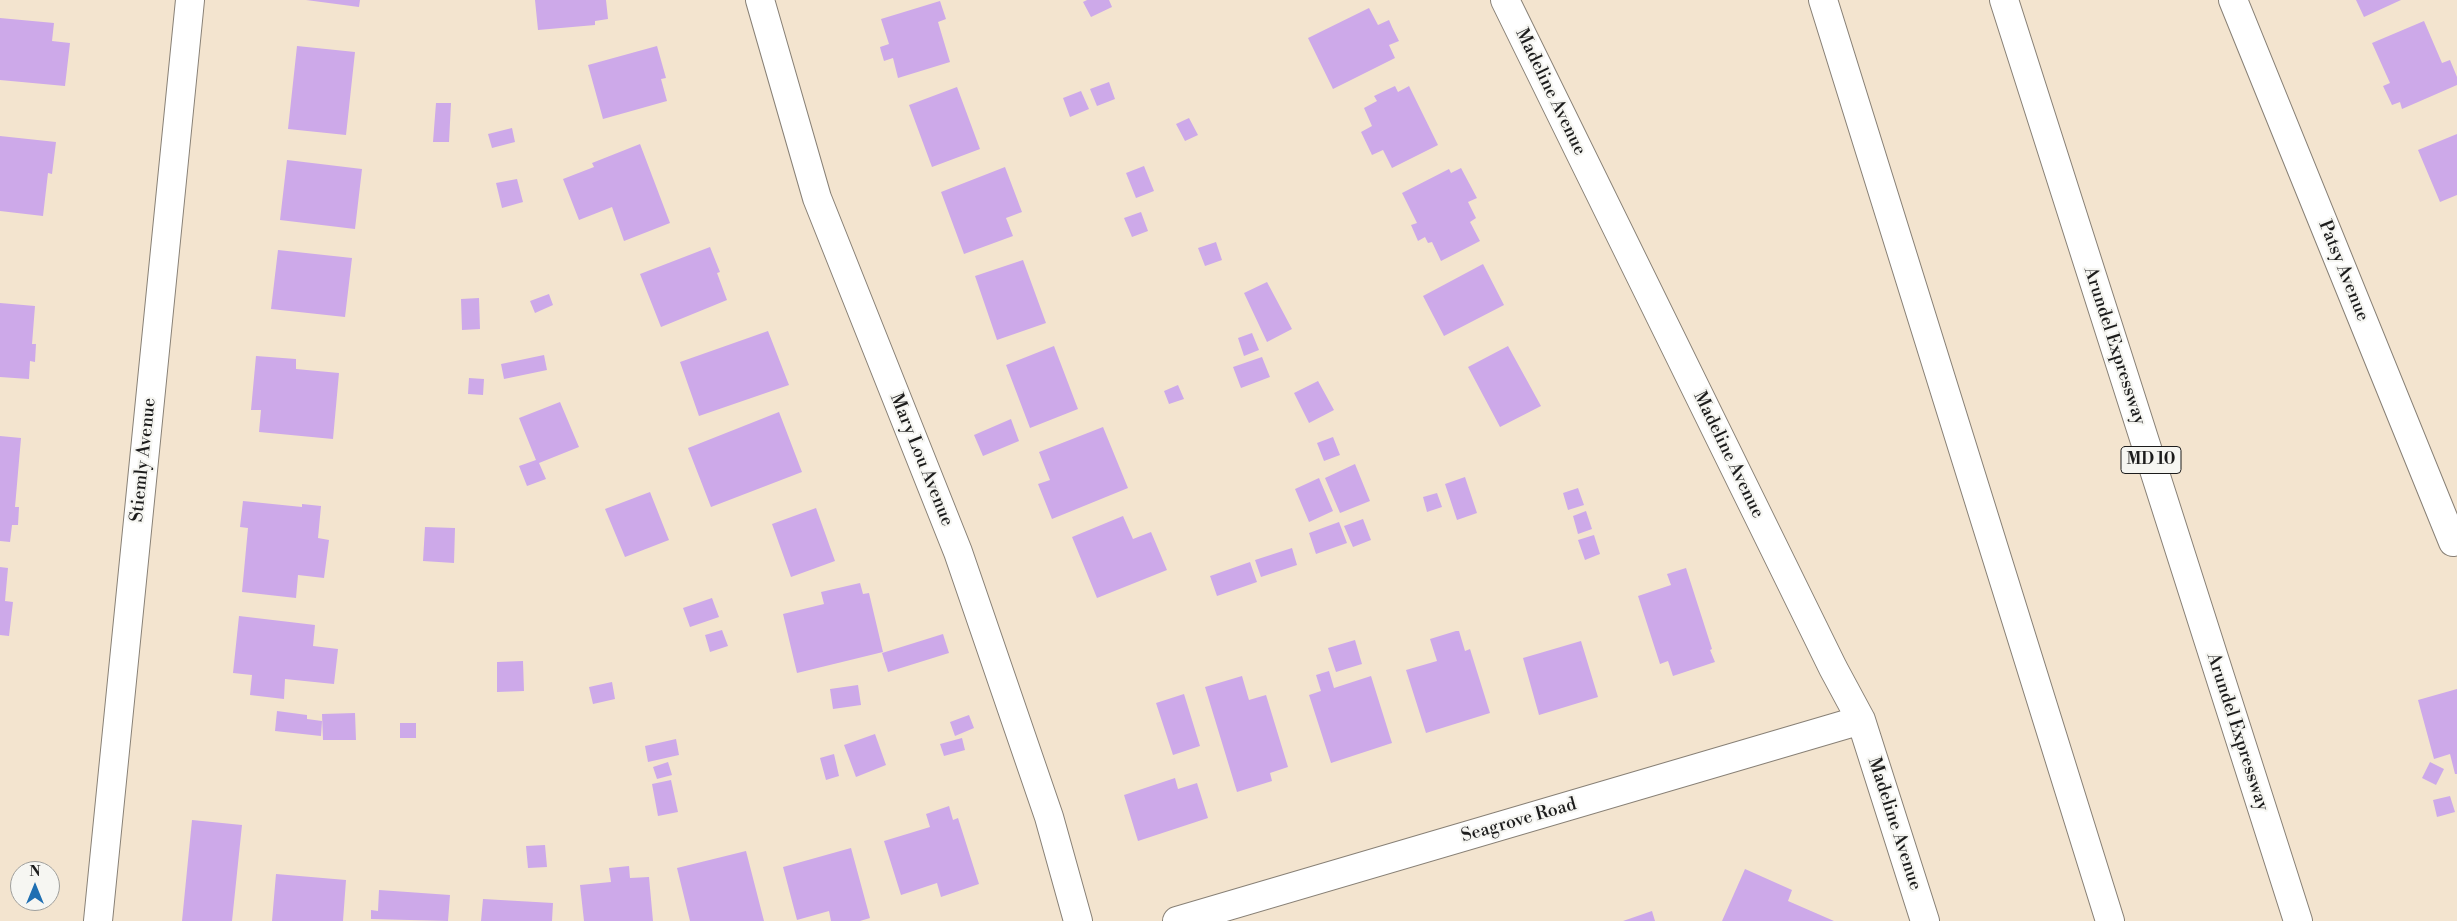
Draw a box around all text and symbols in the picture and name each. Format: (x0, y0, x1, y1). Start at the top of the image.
street label: Madeline Avenue (1510, 25, 1590, 159)
street label: Patsy Avenue (2313, 217, 2373, 325)
street label: Arundel Expressway (2078, 264, 2150, 428)
street label: Madeline Avenue (1688, 388, 1768, 522)
street label: Mary Lou Avenue (885, 390, 957, 530)
street label: Stiemly Avenue (127, 397, 161, 523)
road number: MD 10 (2121, 446, 2181, 474)
street label: Arundel Expressway (2201, 650, 2273, 814)
street label: Madeline Avenue (1862, 755, 1926, 893)
street label: Seagrove Road (1459, 794, 1579, 848)
north arrow (10, 861, 60, 911)
text: N (29, 863, 41, 881)

